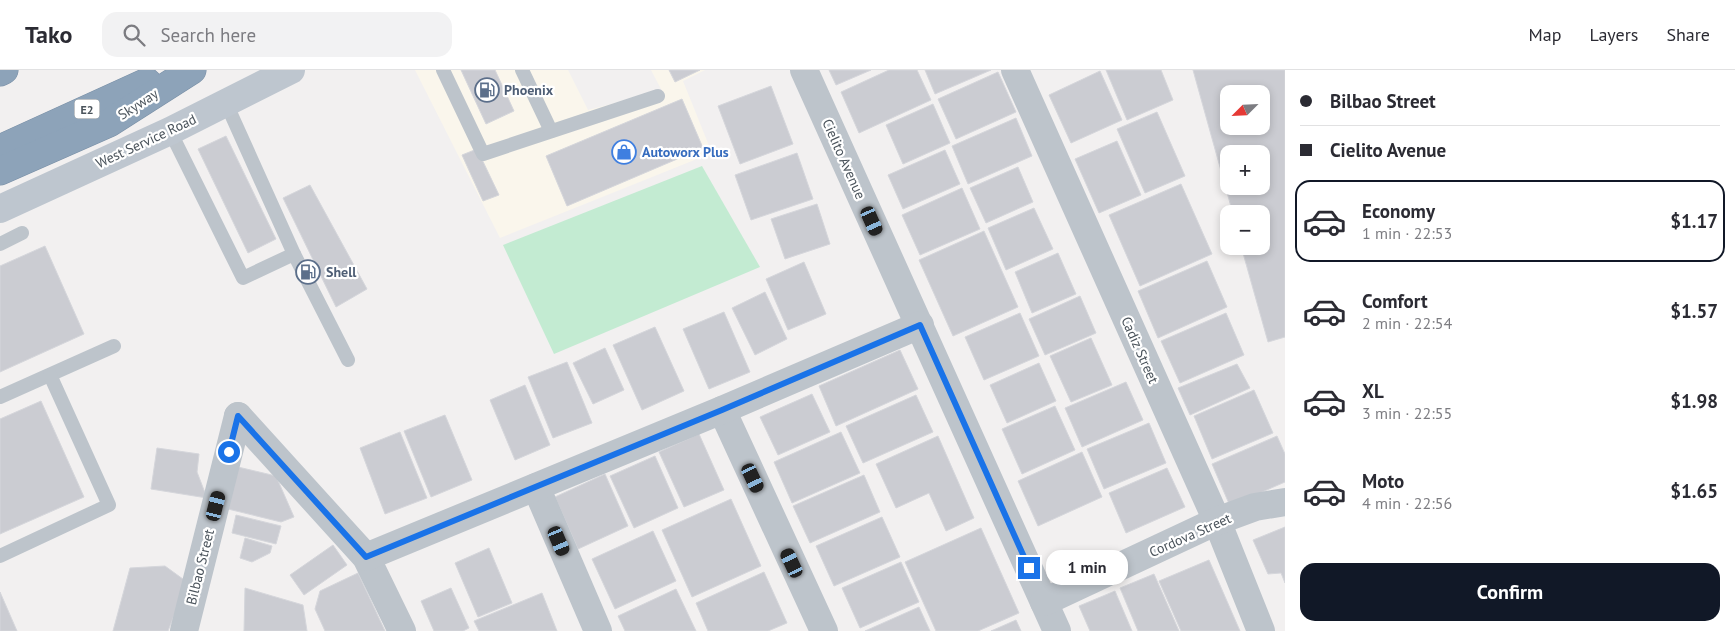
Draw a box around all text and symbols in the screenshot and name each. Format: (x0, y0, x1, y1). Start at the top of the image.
search box (102, 12, 452, 57)
text: Tako (25, 19, 72, 50)
icon: search (120, 21, 148, 49)
text: Search here (160, 23, 256, 47)
text: Map (1529, 23, 1561, 46)
text: Layers (1589, 23, 1638, 46)
text: Share (1666, 23, 1710, 46)
fuel station icon: Phoenix (474, 77, 500, 103)
place label: Phoenix (504, 81, 554, 99)
street label: Skyway (114, 84, 162, 124)
north arrow (1220, 85, 1270, 135)
map controls (1220, 85, 1270, 255)
text: Bilbao Street (1330, 89, 1436, 113)
road number: E2 (74, 100, 100, 118)
street label: West Service Road (93, 110, 199, 172)
street label: Cielito Avenue (818, 116, 870, 202)
text: Cielito Avenue (1330, 138, 1446, 162)
shop icon: Autoworx Plus (611, 139, 637, 165)
place label: Autoworx Plus (642, 143, 729, 161)
button: + (1220, 145, 1270, 195)
icon: car (1302, 199, 1347, 244)
text: Economy (1362, 199, 1435, 223)
car (859, 204, 884, 238)
button: − (1220, 205, 1270, 255)
text: $1.17 (1670, 209, 1718, 233)
text: 1 min · 22:53 (1362, 223, 1452, 243)
fuel station icon: Shell (295, 259, 321, 285)
place label: Shell (326, 263, 357, 281)
icon: car (1302, 289, 1347, 334)
text: Comfort (1362, 289, 1428, 313)
text: $1.57 (1670, 299, 1718, 323)
text: 2 min · 22:54 (1362, 313, 1452, 333)
street label: Cadiz Street (1117, 314, 1163, 386)
icon: car (1302, 379, 1347, 424)
text: XL (1362, 379, 1384, 403)
text: $1.98 (1670, 389, 1718, 413)
text: 3 min · 22:55 (1362, 403, 1452, 423)
route start (218, 441, 240, 463)
car (739, 461, 766, 495)
icon: car (1302, 469, 1347, 514)
text: Moto (1362, 469, 1404, 493)
text: $1.65 (1670, 479, 1718, 503)
car (205, 490, 226, 522)
text: 4 min · 22:56 (1362, 493, 1452, 513)
street label: Cordova Street (1146, 509, 1234, 561)
car (546, 524, 571, 558)
street label: Bilbao Street (182, 527, 218, 607)
car (778, 546, 805, 580)
callout: 1 min (1046, 550, 1129, 586)
route end (1018, 557, 1040, 579)
text: 1 min (1067, 557, 1107, 577)
button: Confirm (1300, 563, 1720, 621)

